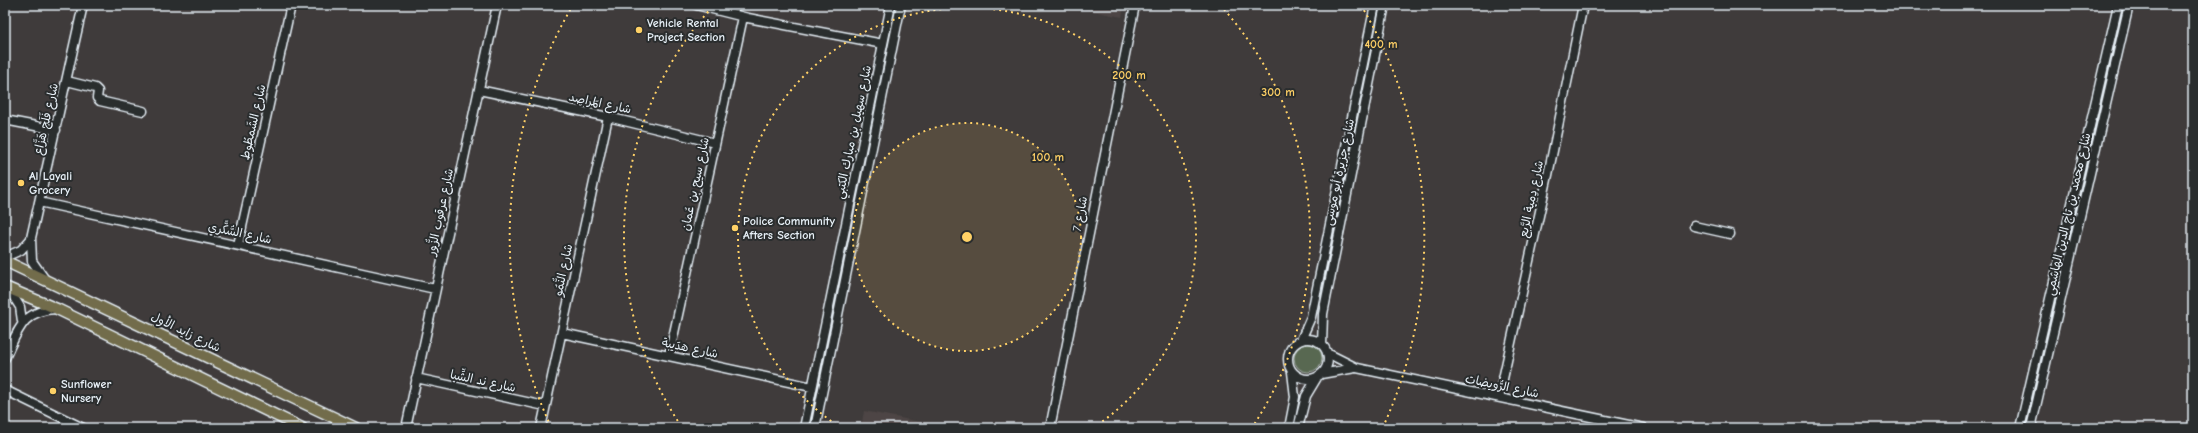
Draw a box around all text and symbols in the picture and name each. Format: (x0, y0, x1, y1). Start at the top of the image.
place label: Vehicle Rental Project Section (647, 16, 725, 44)
marker: Vehicle Rental Project Section (634, 25, 644, 35)
text: 400 m (1364, 37, 1398, 51)
street label: شارع سهيل بن مبارك الكتبي (832, 64, 878, 201)
text: 200 m (1112, 68, 1146, 82)
street label: شارع فَلَج هَزَّاع (29, 81, 63, 157)
street label: شارع الشَمطُوط (237, 83, 270, 162)
text: 300 m (1261, 85, 1295, 99)
street label: شارع المَراصِد (567, 90, 633, 118)
street label: شارع جزيرة أبو موسى (1321, 117, 1359, 227)
street label: شارع محمد بن تاج الدين الهاشمي (2042, 131, 2097, 298)
street label: شارع سيح بن عُمان (678, 136, 714, 233)
text: 100 m (1032, 150, 1064, 164)
street label: شارع دِمية الرَّبع (1516, 159, 1548, 239)
street label: شارع عرقوب الزُّور (421, 166, 458, 258)
place label: Al Layali Grocery (29, 169, 72, 197)
marker: Al Layali Grocery (16, 178, 26, 188)
street label: شارع 7 (1070, 195, 1092, 233)
place label: Police Community Afters Section (743, 214, 835, 242)
street label: شارع السُّكَّري (207, 216, 274, 249)
marker: Police Community Afters Section (730, 223, 740, 233)
centre of rings (960, 230, 974, 244)
street label: شارع النُّمُو (547, 242, 577, 299)
street label: شارع زايد الأول (148, 308, 223, 357)
street label: شارع هدَيبة (660, 335, 719, 363)
street label: شارع ند الشِّبا (449, 365, 517, 397)
street label: شارع الرُّويضات (1464, 371, 1540, 403)
place label: Sunflower Nursery (61, 377, 112, 405)
marker: Sunflower Nursery (48, 386, 58, 396)

